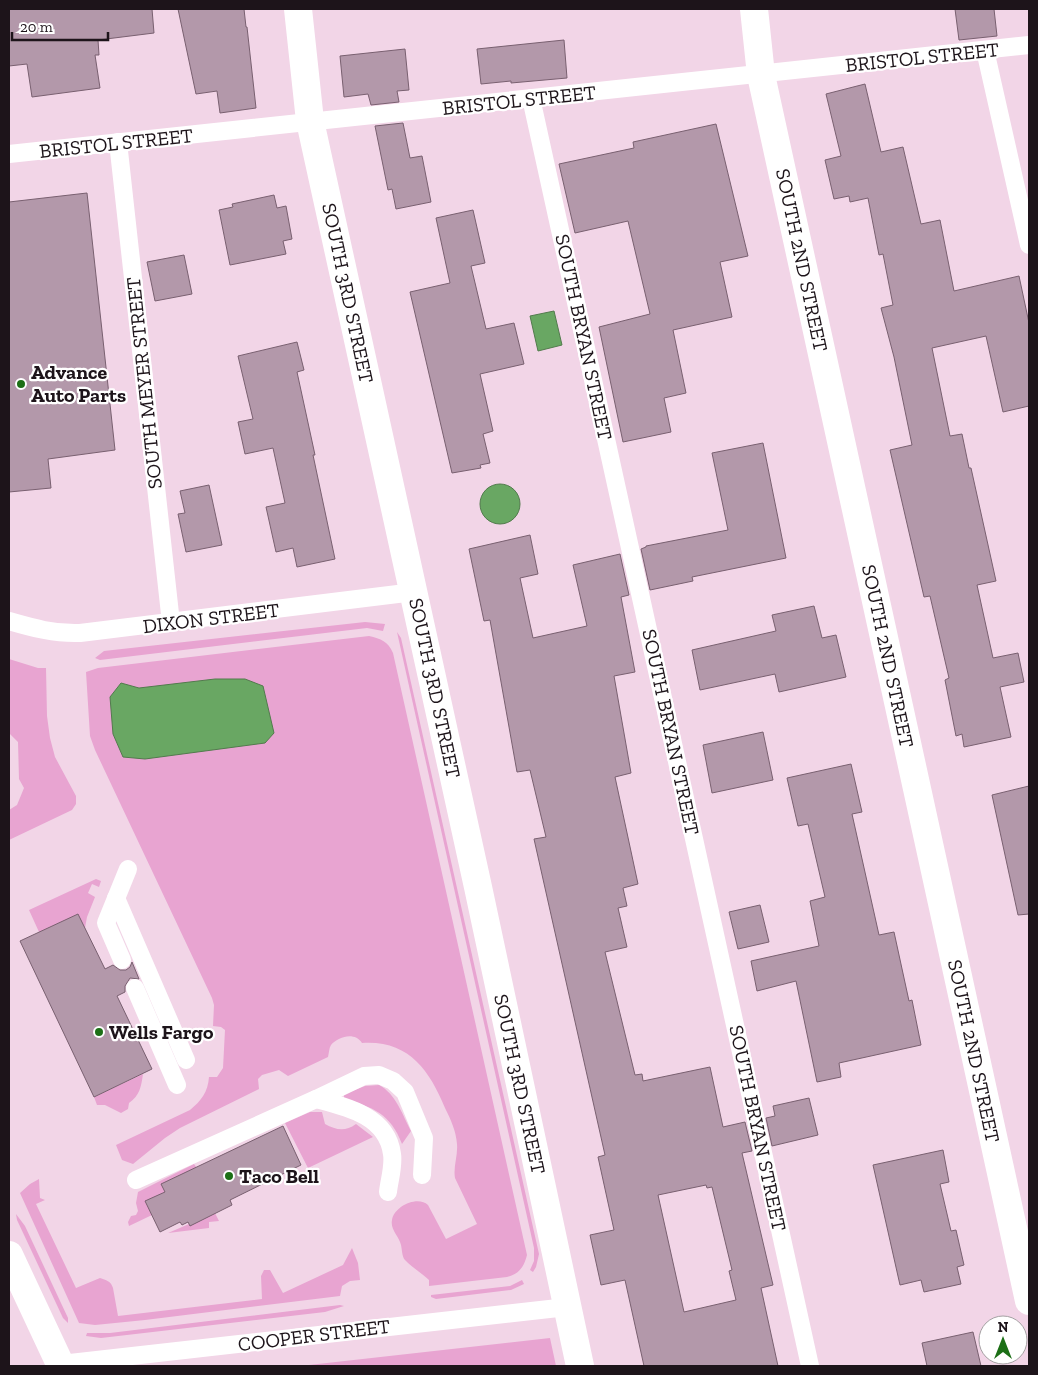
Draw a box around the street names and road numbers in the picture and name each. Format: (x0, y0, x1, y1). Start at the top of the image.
street label: BRISTOL STREET (844, 37, 1000, 77)
street label: BRISTOL STREET (441, 80, 597, 120)
street label: BRISTOL STREET (38, 123, 194, 163)
street label: SOUTH 2ND STREET (771, 166, 833, 354)
street label: SOUTH 3RD STREET (317, 201, 379, 385)
street label: SOUTH BRYAN STREET (550, 232, 618, 442)
street label: SOUTH MEYER STREET (121, 276, 167, 490)
street label: SOUTH 2ND STREET (857, 562, 919, 750)
street label: SOUTH 3RD STREET (404, 596, 466, 780)
street label: DIXON STREET (141, 598, 281, 638)
street label: SOUTH BRYAN STREET (637, 627, 705, 837)
street label: SOUTH 2ND STREET (943, 957, 1005, 1145)
street label: SOUTH 3RD STREET (489, 992, 551, 1176)
street label: SOUTH BRYAN STREET (724, 1023, 792, 1233)
street label: COOPER STREET (237, 1314, 391, 1356)

